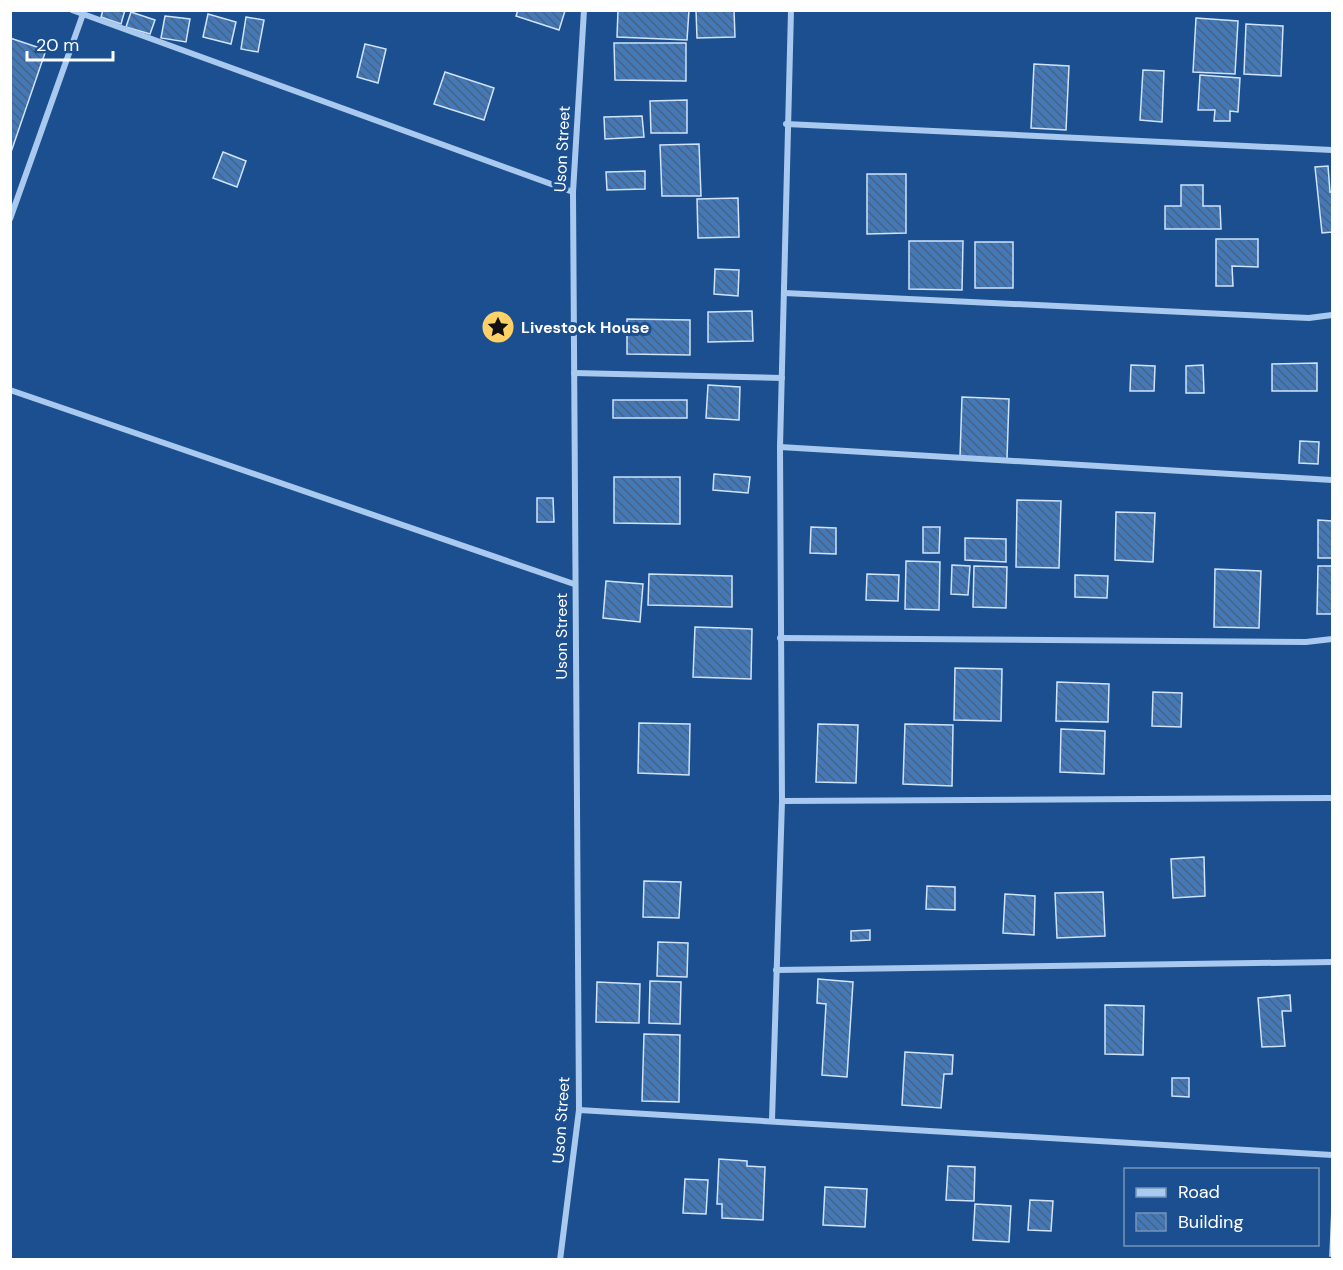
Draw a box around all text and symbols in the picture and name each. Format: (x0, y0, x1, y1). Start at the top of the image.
scale bar (27, 24, 112, 62)
text: 20 m (36, 33, 79, 57)
street label: Uson Street (549, 105, 575, 193)
place icon: Livestock House (480, 309, 516, 345)
place label: Livestock House (521, 317, 649, 338)
street label: Uson Street (551, 593, 572, 679)
street label: Uson Street (547, 1076, 575, 1164)
legend (1124, 1168, 1319, 1246)
text: Road (1178, 1180, 1220, 1204)
text: Building (1178, 1210, 1243, 1234)

